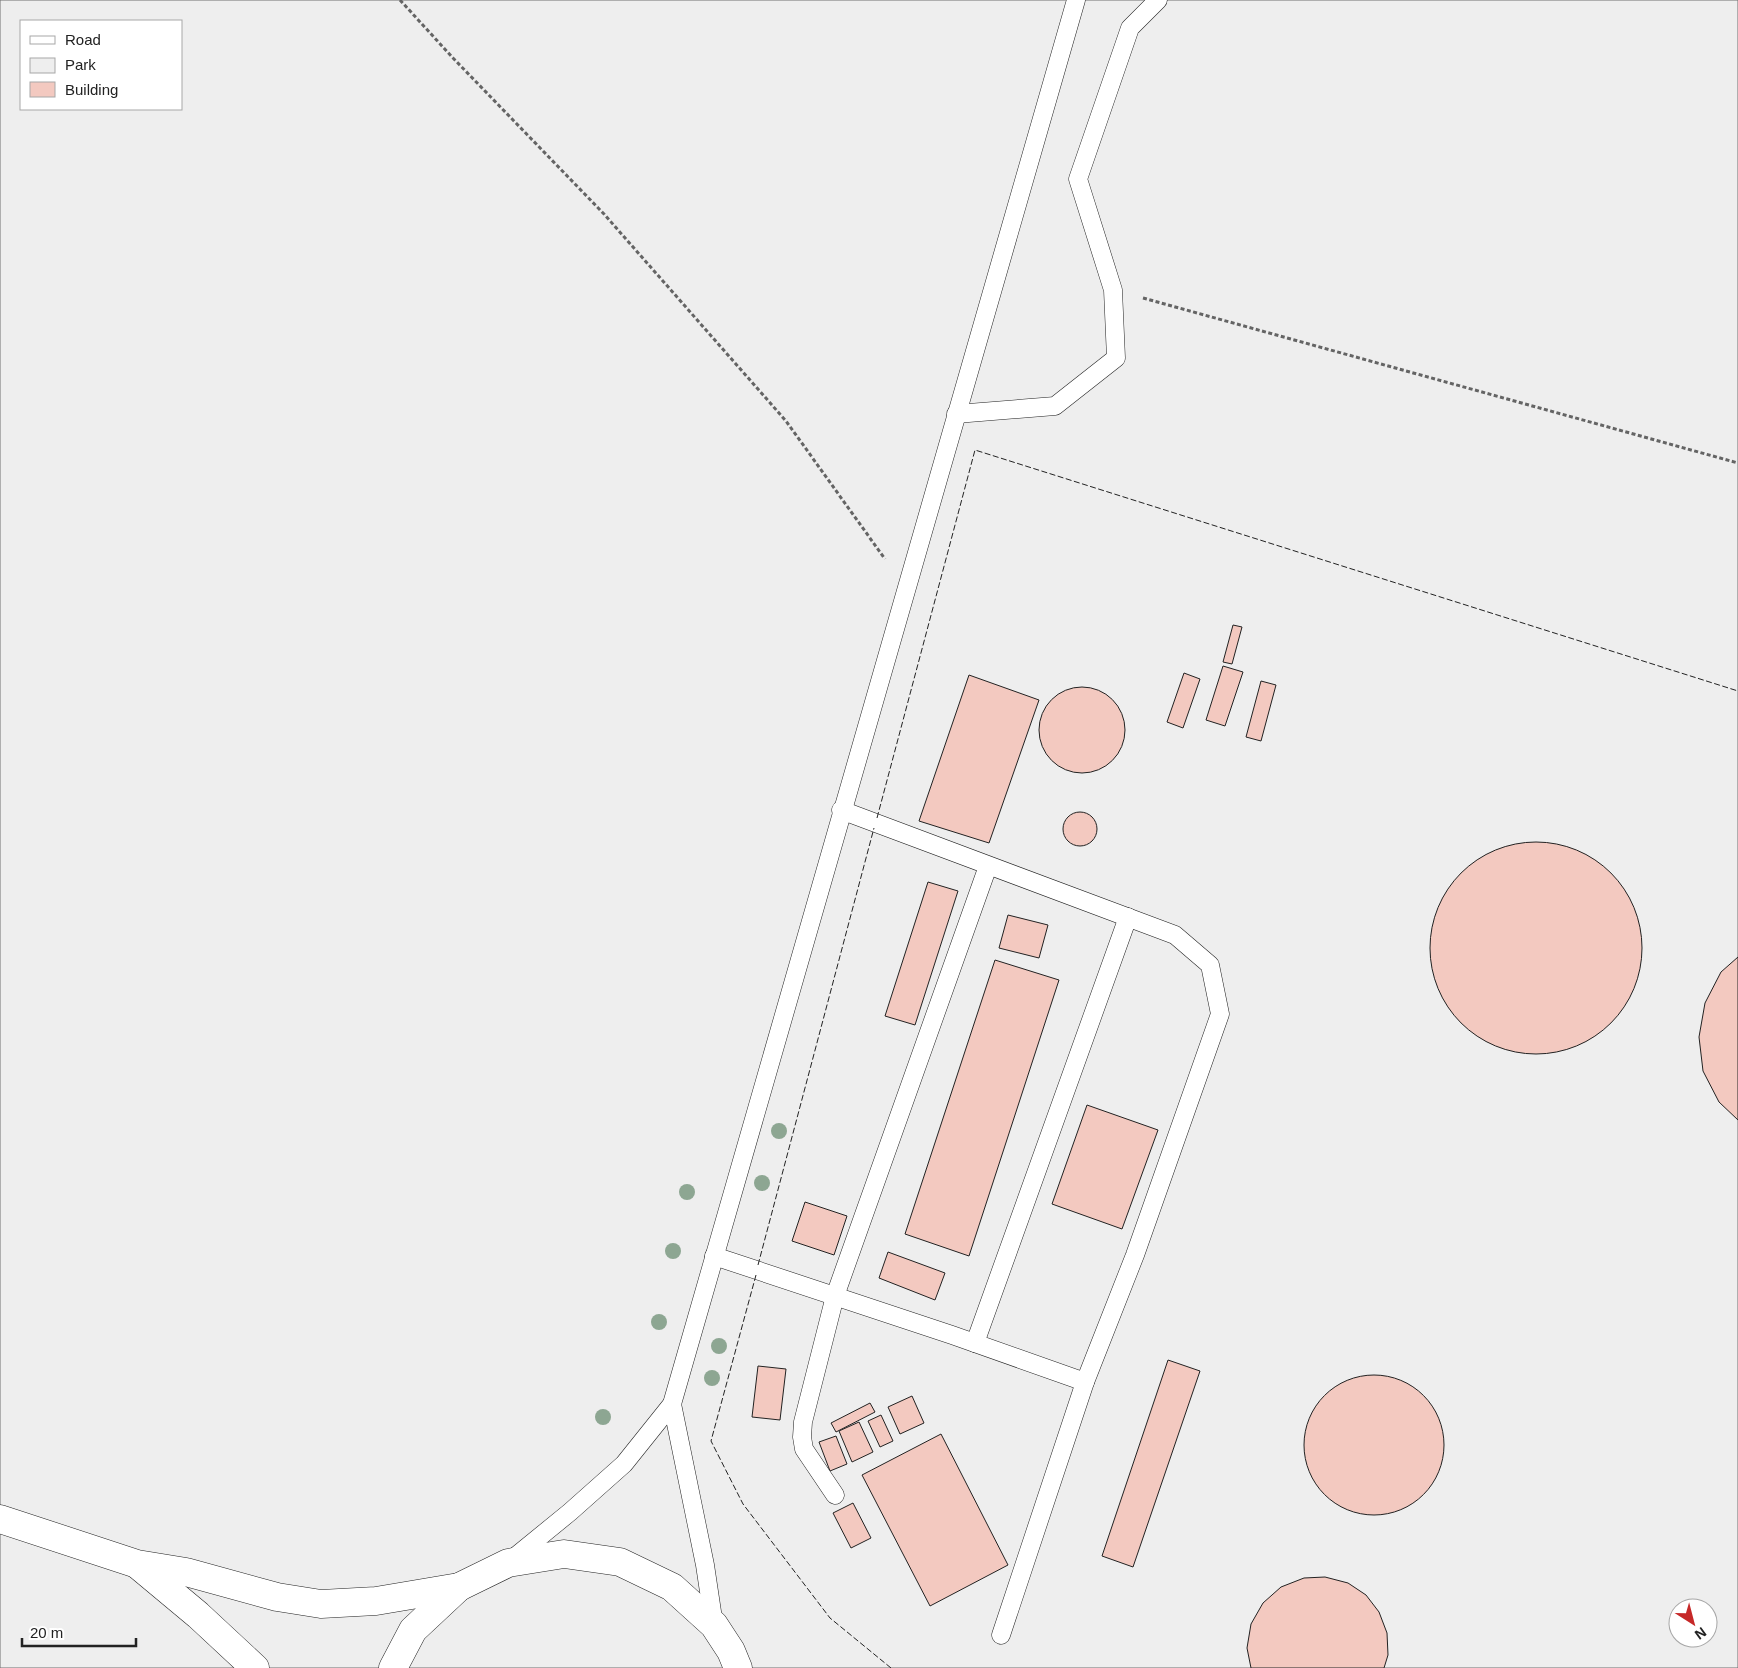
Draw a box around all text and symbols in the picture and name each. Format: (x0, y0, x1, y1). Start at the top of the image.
legend (20, 20, 182, 110)
text: Road (65, 31, 101, 48)
text: Park (65, 56, 96, 73)
text: Building (65, 81, 118, 98)
north arrow (1668, 1598, 1718, 1648)
scale bar (22, 1616, 136, 1648)
text: 20 m (30, 1624, 63, 1641)
text: N (1692, 1624, 1709, 1643)

